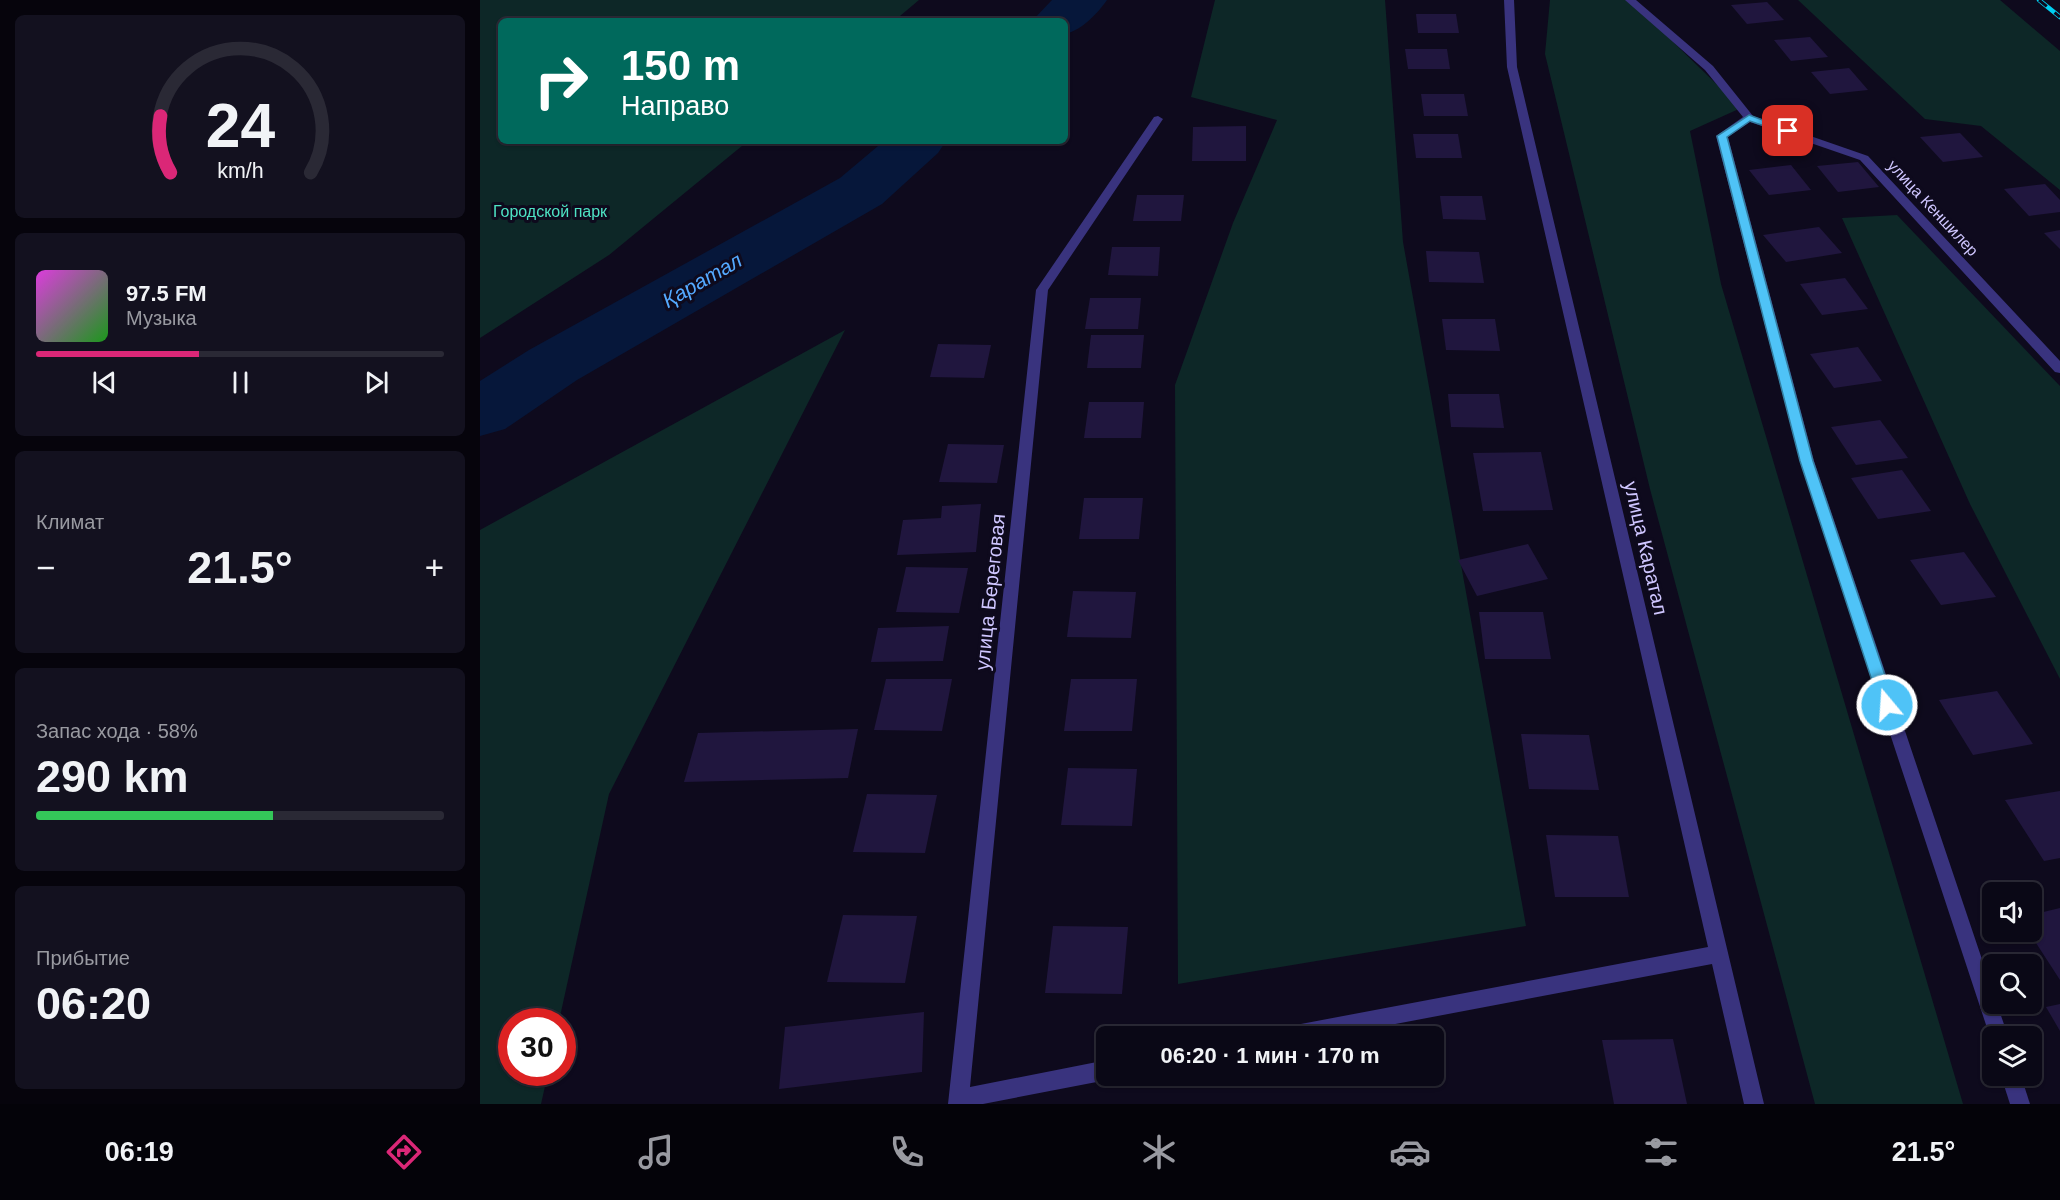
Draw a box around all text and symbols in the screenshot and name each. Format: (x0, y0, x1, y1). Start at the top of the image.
icon: right (522, 42, 600, 120)
text: 150 m (621, 42, 740, 89)
text: Направо (621, 91, 729, 121)
text: 24 (205, 92, 275, 161)
pin (1762, 105, 1813, 156)
icon: arrive (1771, 114, 1804, 147)
street label: улица Кеншилер (1884, 157, 1982, 259)
text: km/h (217, 160, 263, 184)
park label: Городской парк (493, 203, 608, 220)
water label: Қаратал (658, 248, 746, 312)
text: 97.5 FM (126, 281, 207, 306)
text: Музыка (126, 307, 197, 329)
icon: previous (88, 366, 121, 399)
icon: pause (224, 366, 257, 399)
icon: next (360, 366, 393, 399)
street label: улица Каратал (1620, 479, 1672, 617)
text: Климат (36, 511, 104, 533)
street label: улица Береговая (971, 513, 1009, 671)
text: 21.5° (187, 542, 293, 593)
text: − (36, 549, 55, 586)
text: + (425, 549, 444, 586)
position arrow (1855, 673, 1919, 737)
text: Запас хода · 58% (36, 720, 198, 742)
text: 290 km (36, 751, 189, 802)
map controls (1982, 882, 2042, 1086)
button: sound (1982, 882, 2042, 942)
text: Прибытие (36, 947, 130, 969)
button: search (1982, 954, 2042, 1014)
text: 06:20 (36, 978, 151, 1029)
speed limit sign: 30 (498, 1008, 576, 1086)
button: layers (1982, 1026, 2042, 1086)
text: 06:20 · 1 мин · 170 m (1160, 1043, 1380, 1068)
icon: directions (383, 1131, 425, 1173)
icon: music (635, 1131, 677, 1173)
icon: phone (886, 1131, 928, 1173)
icon: climate (1138, 1131, 1180, 1173)
icon: car (1389, 1131, 1431, 1173)
icon: filters (1640, 1131, 1682, 1173)
text: 06:19 (105, 1137, 174, 1167)
text: 21.5° (1892, 1137, 1955, 1167)

